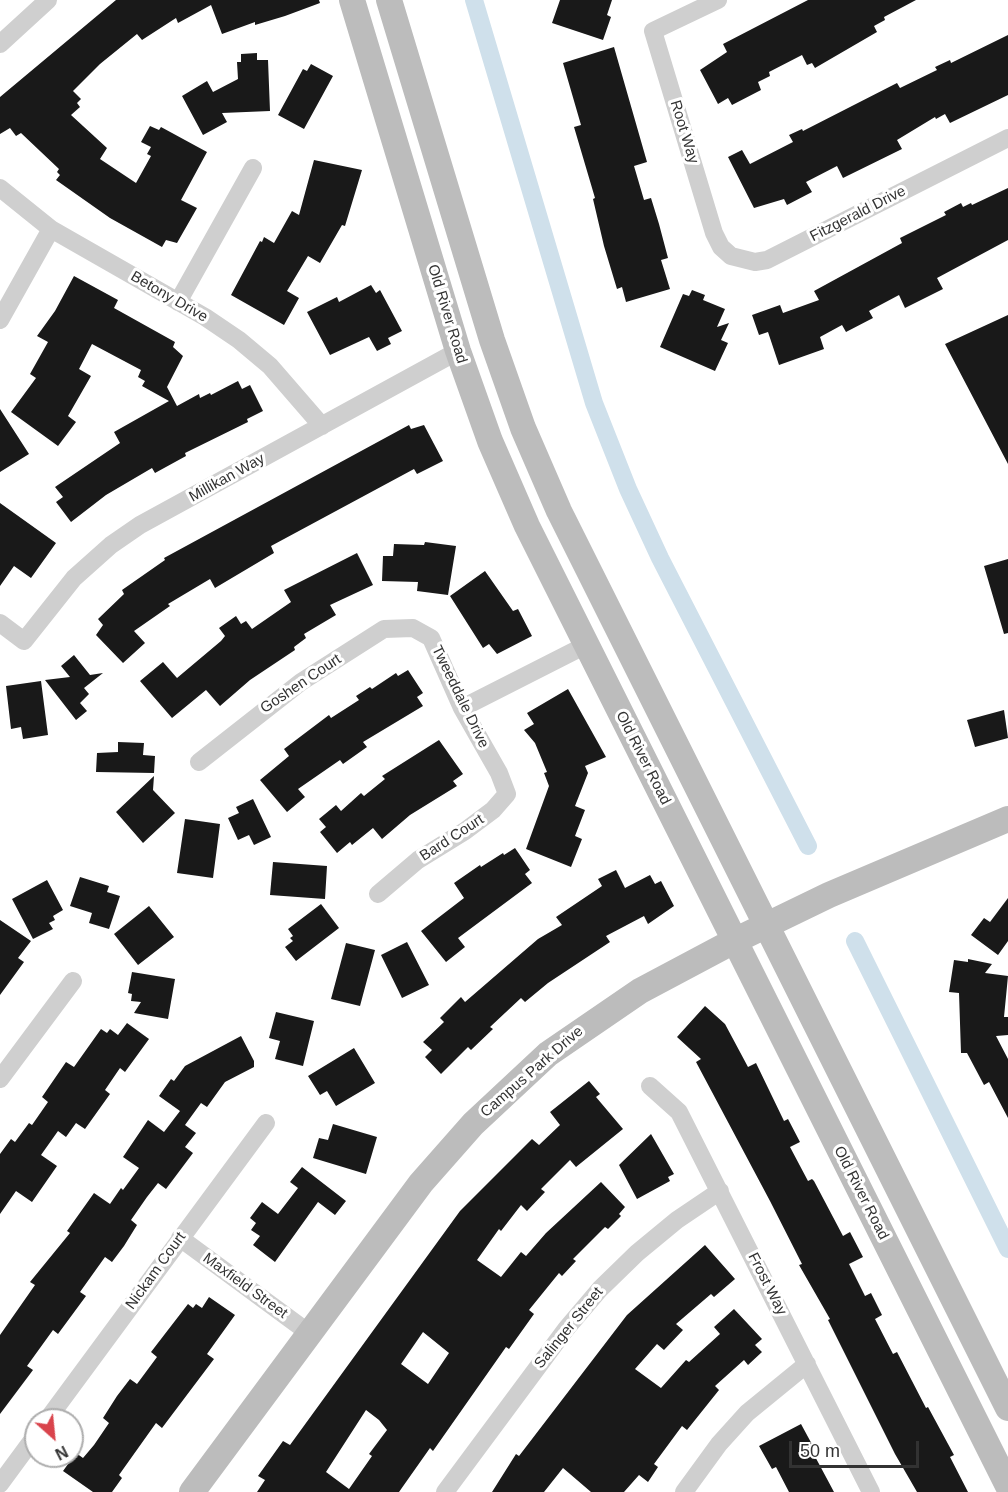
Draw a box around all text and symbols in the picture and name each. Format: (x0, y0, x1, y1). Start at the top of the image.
street label: Root Way (666, 98, 702, 166)
street label: Fitzgerald Drive (807, 182, 909, 246)
street label: Old River Road (423, 262, 471, 366)
street label: Betony Drive (127, 268, 211, 326)
street label: Millikan Way (186, 450, 268, 506)
street label: Tweeddale Drive (427, 643, 493, 751)
street label: Goshen Court (257, 650, 345, 718)
street label: Old River Road (612, 708, 674, 808)
street label: Bard Court (417, 811, 487, 865)
street label: Campus Park Drive (477, 1023, 587, 1121)
street label: Old River Road (830, 1143, 892, 1243)
street label: Nickam Court (122, 1229, 190, 1313)
street label: Maxfield Street (199, 1249, 291, 1323)
street label: Frost Way (744, 1250, 790, 1318)
street label: Salinger Street (531, 1284, 607, 1372)
north arrow (24, 1408, 84, 1468)
scale bar (792, 1429, 922, 1467)
text: 50 m (800, 1441, 840, 1461)
text: N (52, 1443, 71, 1463)

